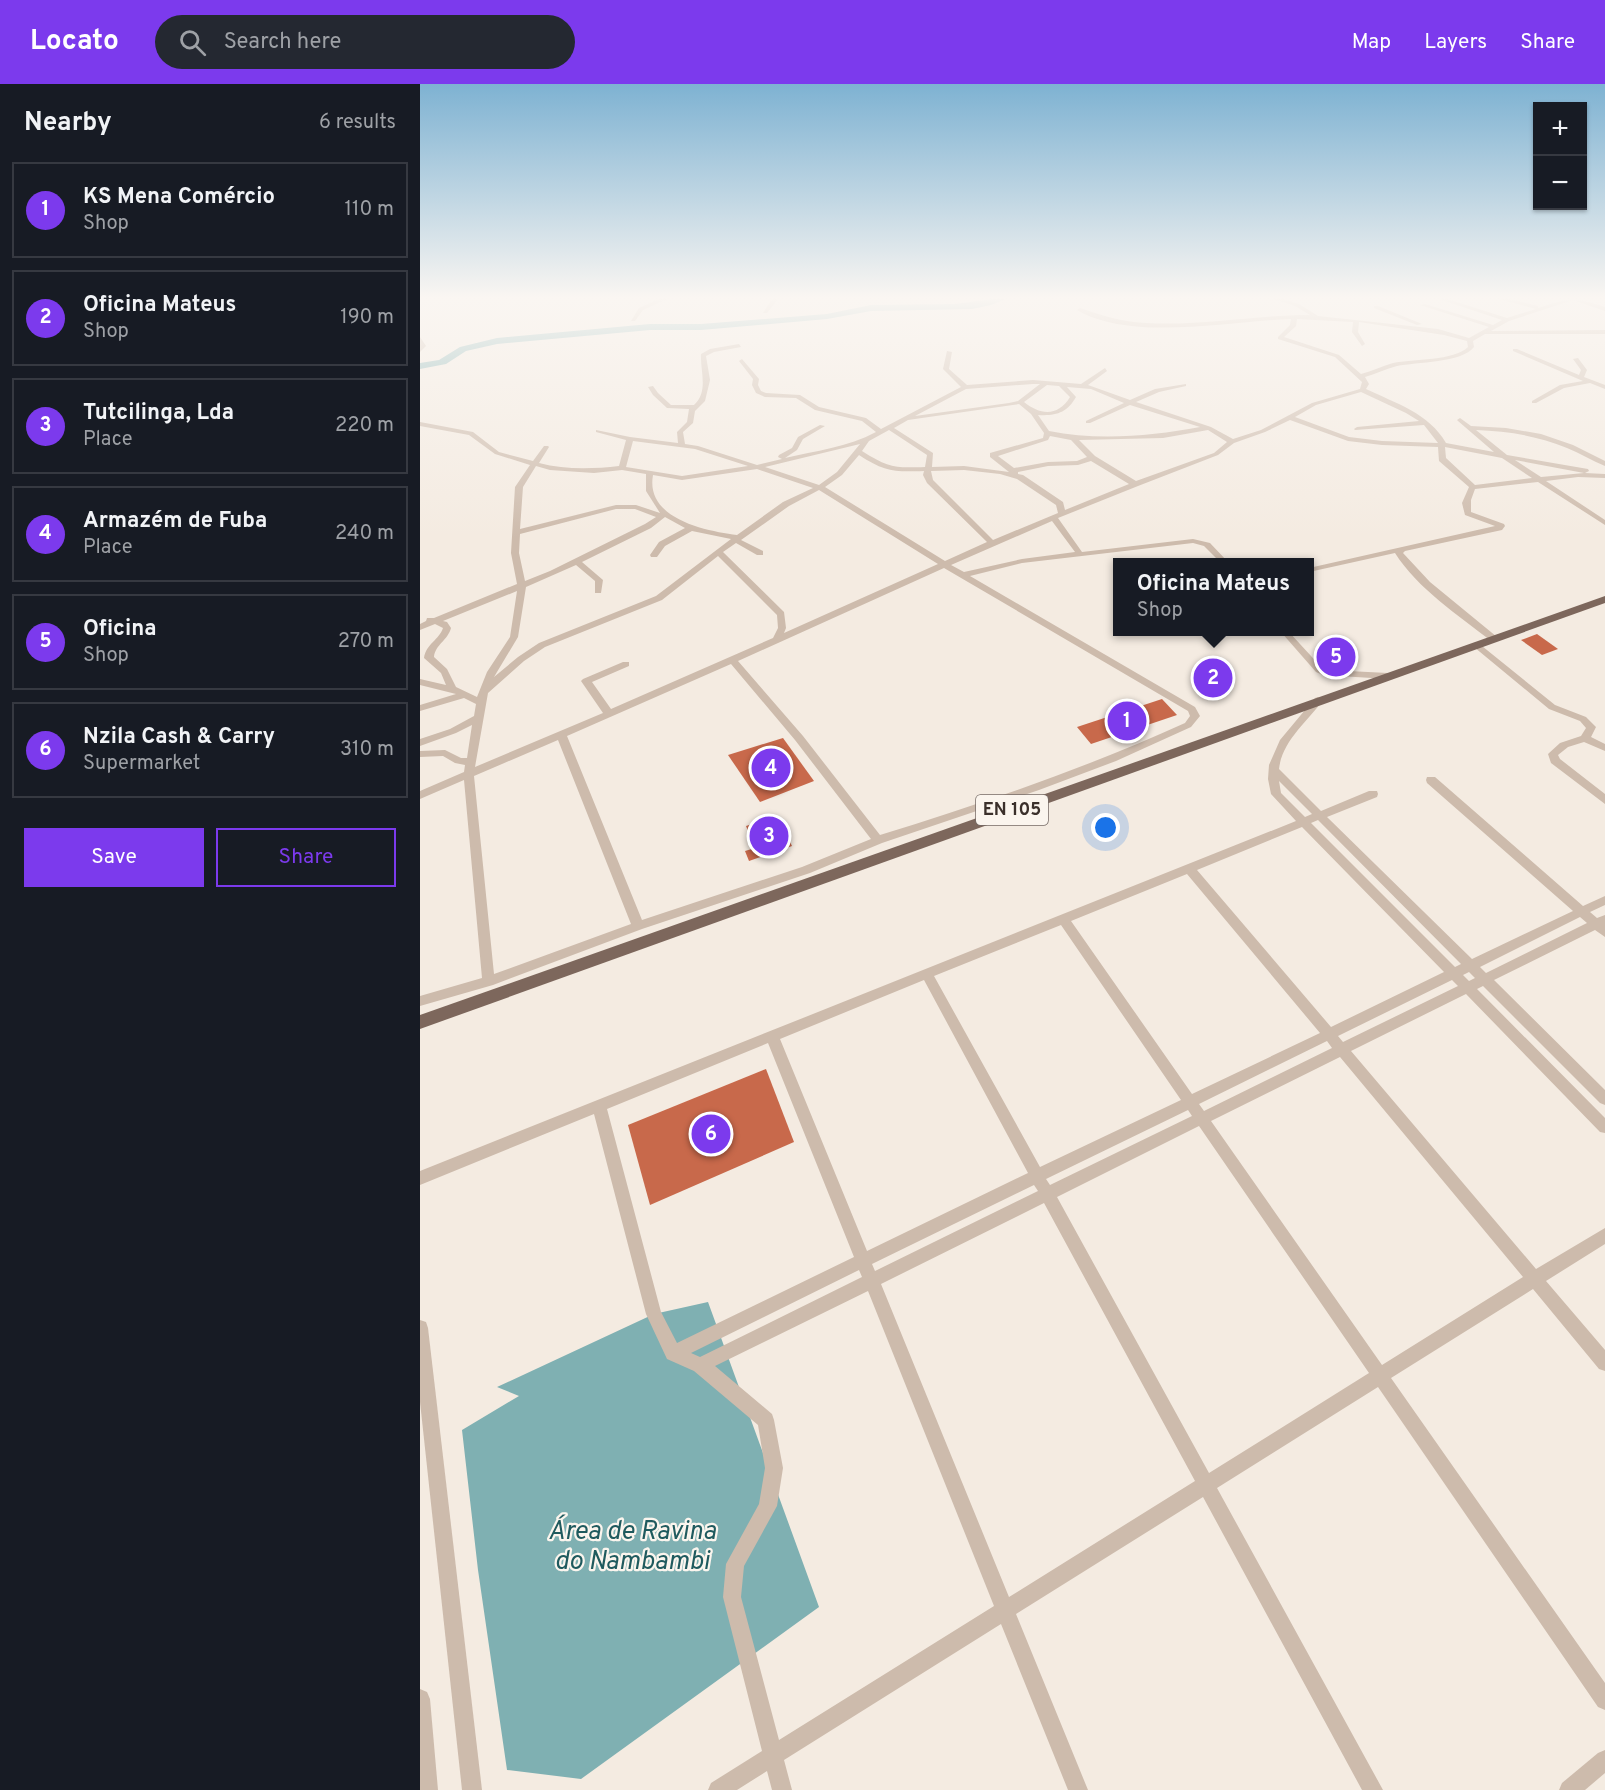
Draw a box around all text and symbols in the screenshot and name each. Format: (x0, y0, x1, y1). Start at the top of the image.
search box (155, 15, 575, 69)
text: Locato (30, 24, 119, 60)
icon: search (176, 26, 209, 59)
text: Search here (224, 29, 341, 56)
text: Map (1352, 29, 1391, 56)
text: Layers (1424, 29, 1487, 56)
text: Share (1520, 29, 1575, 56)
map controls (1533, 102, 1587, 210)
button: + (1533, 102, 1587, 156)
text: Nearby (24, 107, 112, 140)
text: 6 results (319, 110, 396, 136)
button: − (1533, 156, 1587, 210)
text: KS Mena Comércio (83, 184, 275, 211)
text: 1 (42, 197, 50, 223)
text: 110 m (345, 197, 394, 223)
text: Shop (83, 211, 129, 237)
text: Oficina Mateus (83, 292, 236, 319)
text: 2 (39, 305, 52, 331)
text: 190 m (340, 305, 394, 331)
text: Shop (83, 319, 129, 345)
text: Tutcilinga, Lda (83, 400, 234, 427)
text: 3 (40, 413, 52, 439)
text: 220 m (335, 413, 394, 439)
text: Place (83, 427, 133, 453)
text: Armazém de Fuba (83, 508, 267, 535)
text: 4 (39, 521, 52, 547)
text: 240 m (335, 521, 394, 547)
text: Place (83, 535, 133, 561)
popup (1113, 558, 1314, 636)
text: Oficina Mateus (1137, 571, 1290, 598)
text: Shop (1137, 598, 1183, 624)
text: Oficina (83, 616, 157, 643)
text: 5 (39, 629, 52, 655)
text: 270 m (338, 629, 394, 655)
pin: 5 (1316, 634, 1356, 680)
text: Shop (83, 643, 129, 669)
pin: 2 (1194, 656, 1232, 700)
pin: 1 (1108, 698, 1146, 744)
text: Nzila Cash & Carry (83, 724, 275, 751)
text: 6 (39, 737, 52, 763)
text: 310 m (340, 737, 394, 763)
pin: 4 (752, 746, 790, 790)
text: Supermarket (83, 751, 200, 777)
road number: EN 105 (976, 795, 1048, 825)
your location (1091, 813, 1120, 842)
pin: 3 (750, 814, 788, 858)
button: Save (24, 828, 204, 887)
button: Share (216, 828, 396, 887)
pin: 6 (692, 1112, 730, 1156)
water label: Área de Ravina do Nambambi (548, 1514, 717, 1579)

